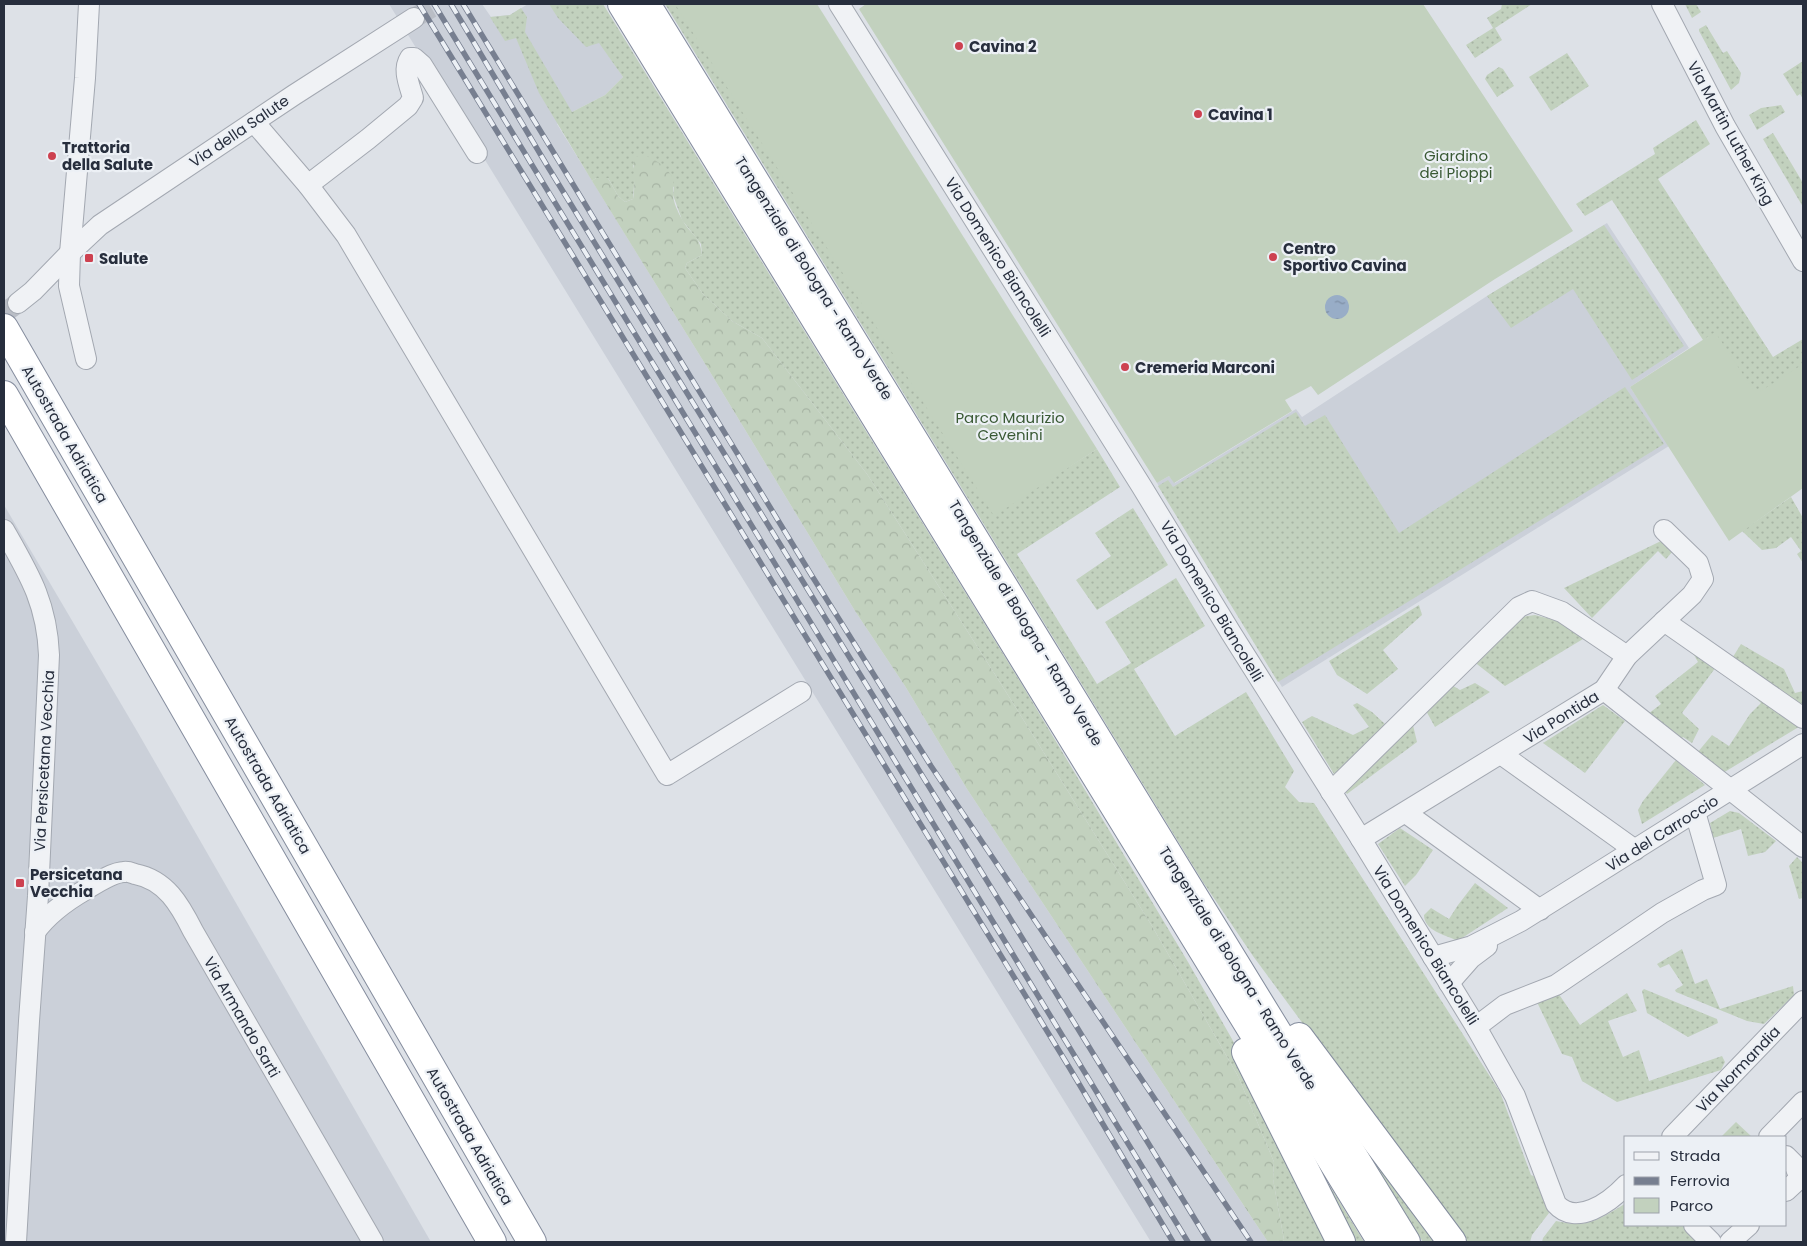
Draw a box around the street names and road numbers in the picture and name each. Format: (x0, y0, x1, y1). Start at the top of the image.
street label: Via Martin Luther King (1683, 57, 1779, 209)
street label: Via della Salute (185, 90, 293, 172)
street label: Tangenziale di Bologna - Ramo Verde (730, 152, 898, 404)
street label: Via Domenico Biancolelli (940, 173, 1056, 341)
street label: Autostrada Adriatica (17, 361, 113, 507)
street label: Tangenziale di Bologna - Ramo Verde (944, 496, 1108, 750)
street label: Via Domenico Biancolelli (1156, 517, 1268, 685)
street label: Via Persicetana Vecchia (29, 670, 59, 852)
street label: Via Pontida (1519, 685, 1603, 749)
street label: Autostrada Adriatica (220, 712, 316, 858)
street label: Via del Carroccio (1602, 790, 1722, 876)
street label: Tangenziale di Bologna - Ramo Verde (1154, 842, 1322, 1094)
street label: Via Domenico Biancolelli (1368, 861, 1484, 1029)
street label: Via Armando Sarti (199, 953, 285, 1081)
street label: Via Normandia (1691, 1021, 1785, 1117)
street label: Autostrada Adriatica (422, 1063, 518, 1209)

